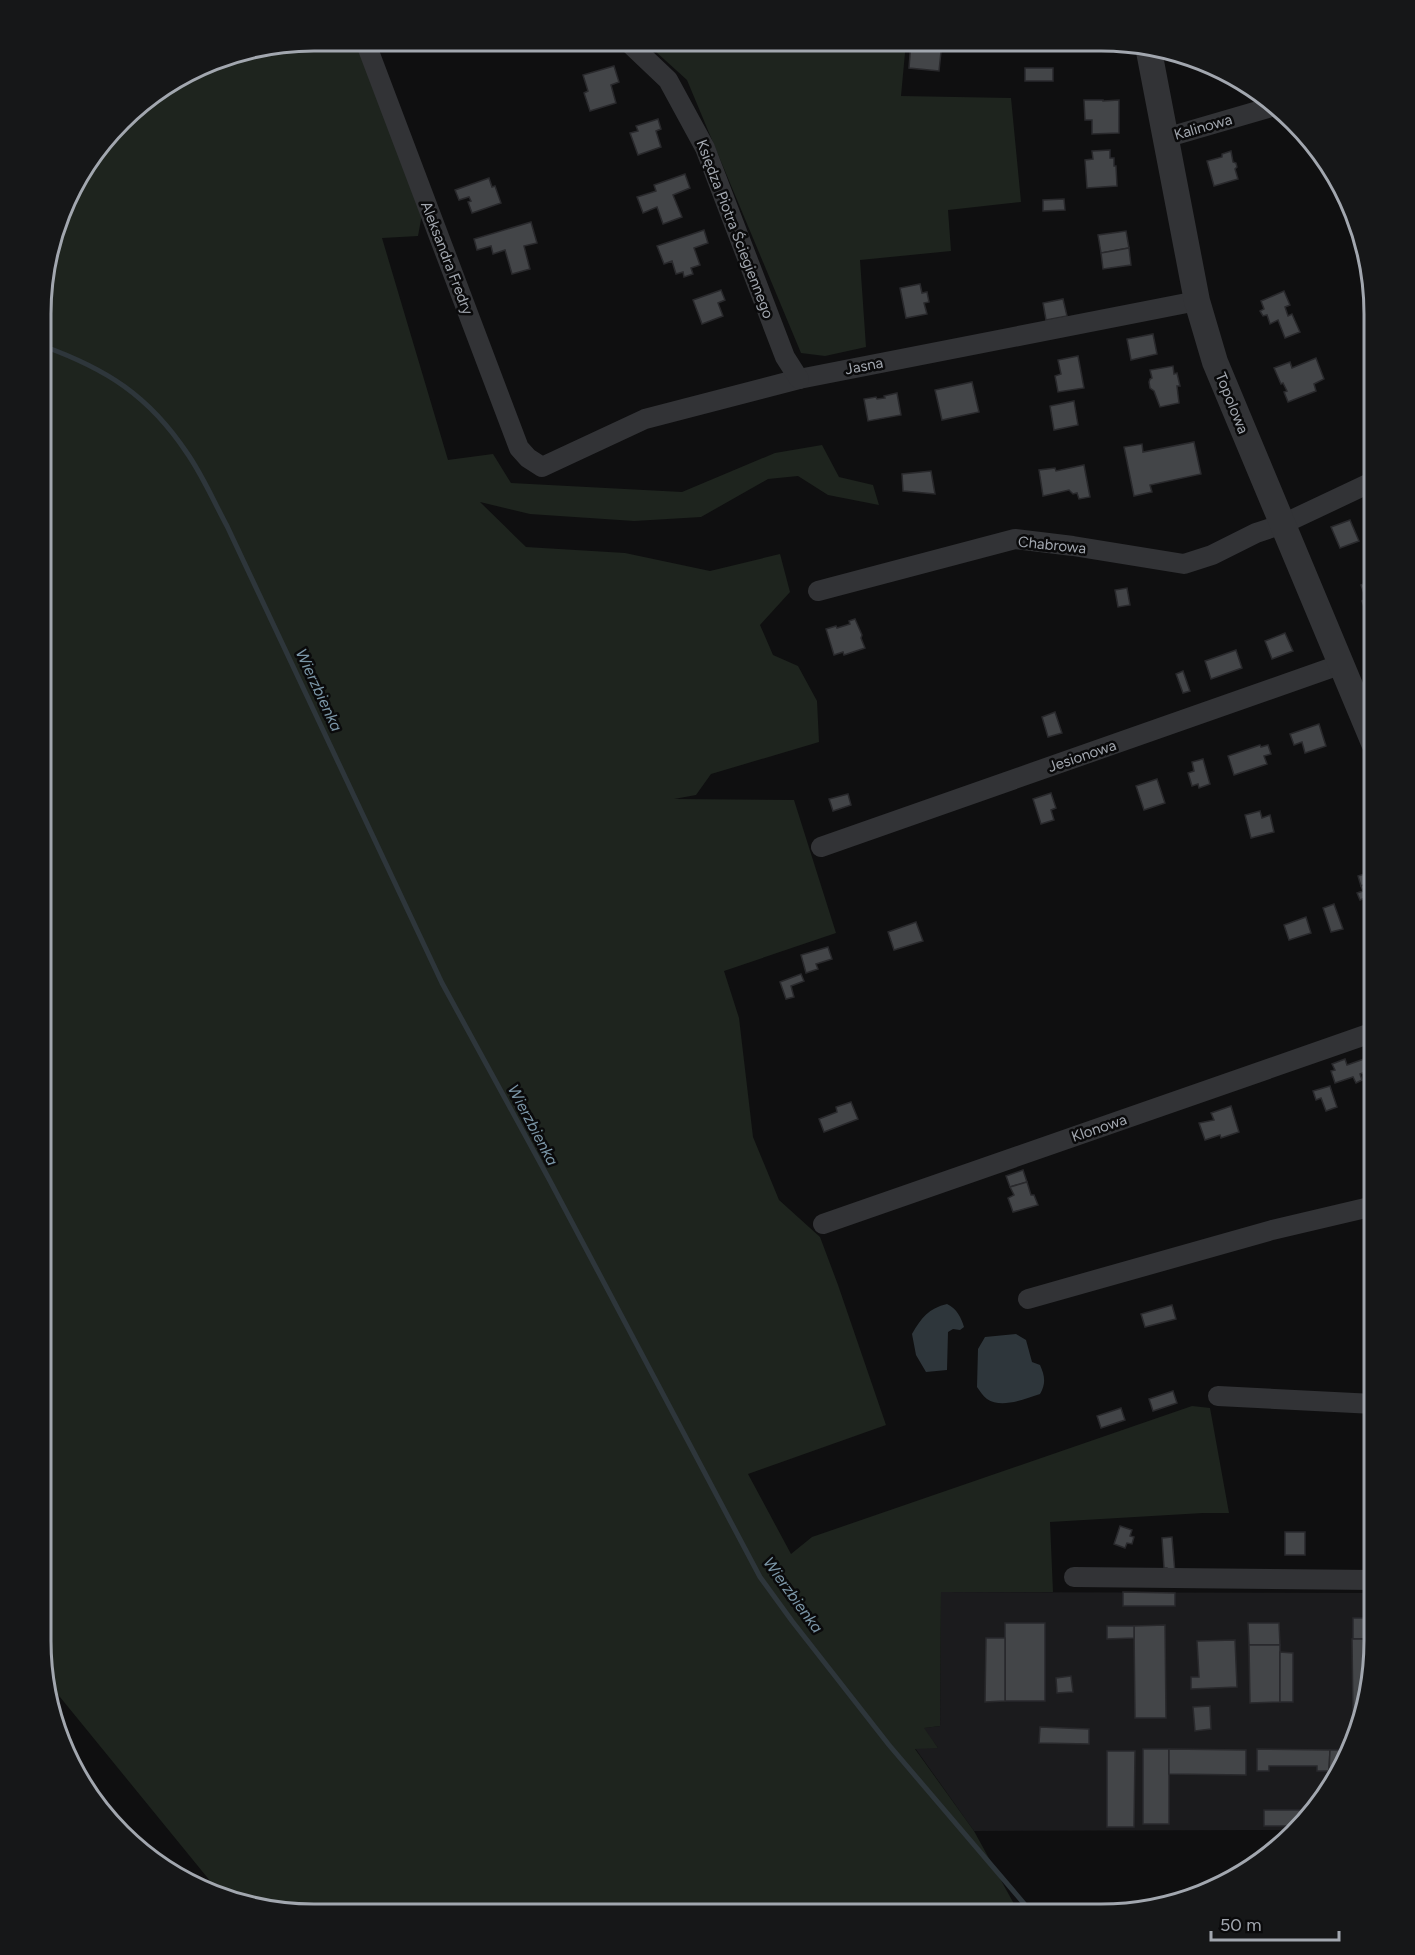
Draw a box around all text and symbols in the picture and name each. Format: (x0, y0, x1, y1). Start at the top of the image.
street label: Kalinowa (1172, 110, 1234, 144)
street label: Księdza Piotra Ściegiennego (693, 137, 778, 321)
street label: Aleksandra Fredry (417, 199, 477, 317)
street label: Jasna (843, 354, 885, 378)
street label: Topolowa (1212, 370, 1252, 436)
street label: Chabrowa (1017, 532, 1087, 558)
water label: Wierzbienka (292, 646, 346, 734)
street label: Jesionowa (1045, 736, 1119, 776)
water label: Wierzbienka (504, 1081, 562, 1169)
street label: Klonowa (1069, 1110, 1129, 1146)
water label: Wierzbienka (759, 1553, 827, 1637)
scale bar (1211, 1904, 1338, 1942)
text: 50 m (1220, 1914, 1262, 1936)

